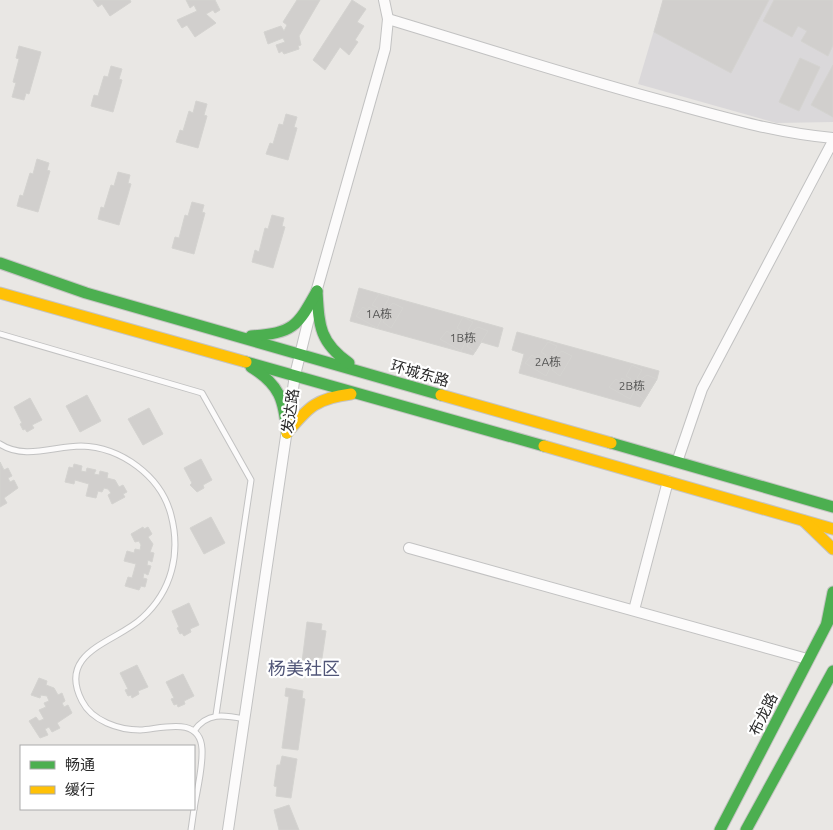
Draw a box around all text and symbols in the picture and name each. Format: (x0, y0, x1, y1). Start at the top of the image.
house number: 1A栋 (366, 307, 392, 320)
house number: 1B栋 (450, 331, 476, 344)
house number: 2A栋 (535, 355, 561, 368)
street label: 环城东路 (389, 357, 451, 389)
house number: 2B栋 (619, 379, 645, 392)
street label: 发达路 (278, 388, 302, 434)
district label: 杨美社区 (268, 658, 340, 678)
street label: 布龙路 (745, 690, 781, 738)
legend (20, 745, 195, 810)
text: 畅通 (65, 756, 95, 773)
text: 缓行 (65, 781, 95, 798)

